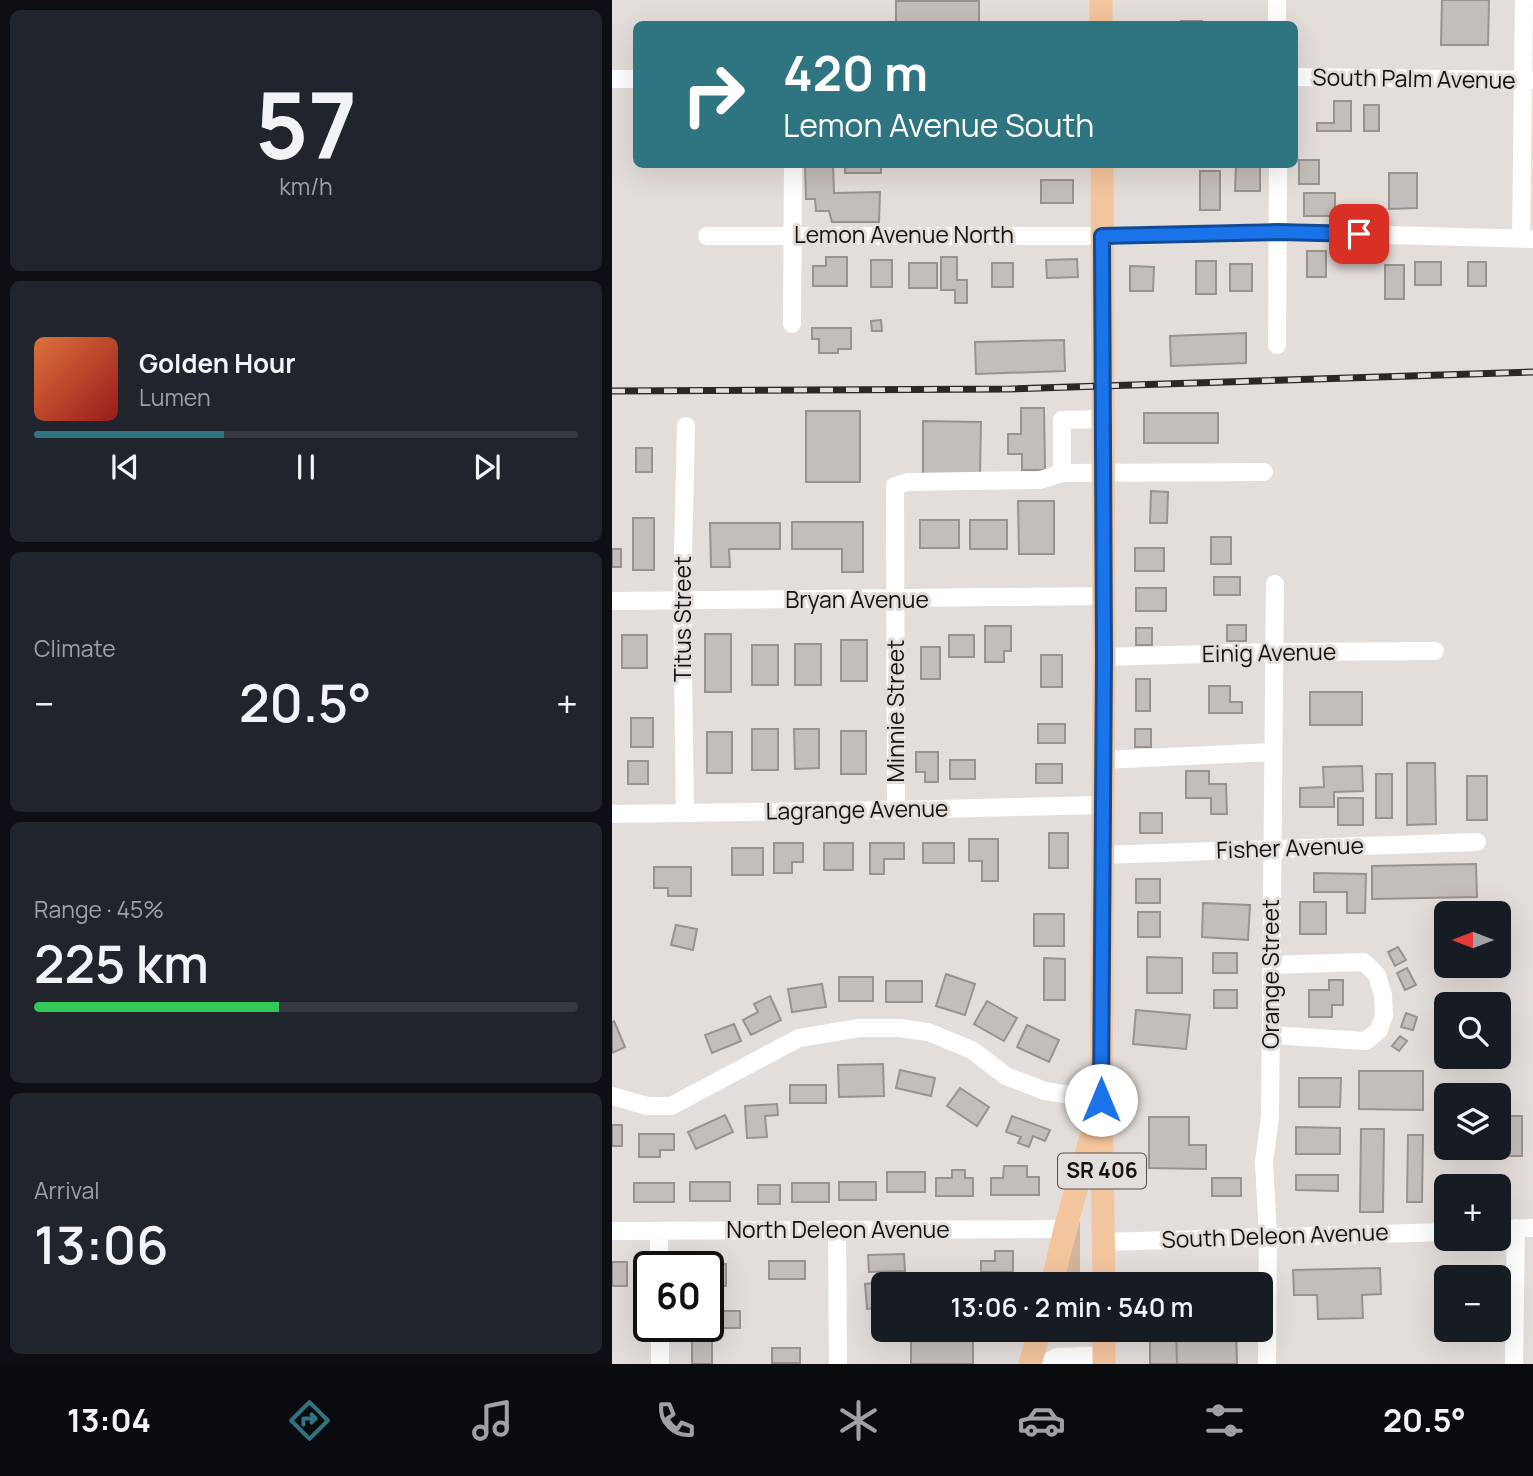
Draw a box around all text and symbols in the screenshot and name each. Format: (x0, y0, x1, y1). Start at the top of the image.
text: 420 m (783, 39, 928, 106)
icon: right (668, 49, 759, 140)
street label: South Palm Avenue (1312, 60, 1516, 96)
text: 57 (255, 62, 357, 186)
text: Lemon Avenue South (783, 103, 1094, 147)
text: km/h (279, 170, 333, 202)
pin (1329, 204, 1389, 264)
icon: arrive (1340, 215, 1378, 253)
street label: Lemon Avenue North (794, 218, 1014, 250)
text: Golden Hour (139, 345, 296, 381)
text: Lumen (139, 381, 211, 413)
icon: previous (106, 448, 144, 486)
icon: pause (287, 448, 325, 486)
icon: next (468, 448, 506, 486)
street label: Titus Street (666, 556, 698, 682)
street label: Bryan Avenue (785, 583, 929, 615)
text: Climate (34, 632, 116, 664)
street label: Einig Avenue (1201, 635, 1336, 669)
street label: Minnie Street (879, 640, 911, 783)
text: 20.5° (239, 667, 372, 738)
text: − (34, 677, 55, 729)
text: + (556, 677, 578, 729)
street label: Lagrange Avenue (765, 791, 949, 827)
street label: Fisher Avenue (1216, 828, 1364, 866)
text: Range · 45% (34, 893, 164, 925)
street label: Orange Street (1254, 899, 1286, 1049)
north arrow (1434, 901, 1512, 978)
map controls (1434, 901, 1511, 1342)
text: 225 km (34, 928, 209, 999)
button: search (1434, 992, 1511, 1069)
position arrow (1064, 1063, 1138, 1137)
button: layers (1434, 1083, 1511, 1160)
road number: SR 406 (1058, 1154, 1146, 1188)
text: Arrival (34, 1174, 100, 1206)
button: + (1434, 1174, 1511, 1251)
text: 13:06 (34, 1209, 168, 1280)
street label: North Deleon Avenue (726, 1213, 950, 1245)
street label: South Deleon Avenue (1161, 1215, 1389, 1255)
speed limit sign: 60 (633, 1251, 724, 1342)
button: − (1434, 1265, 1511, 1342)
text: 13:06 · 2 min · 540 m (950, 1289, 1194, 1325)
icon: directions (285, 1396, 334, 1445)
icon: music (468, 1396, 517, 1445)
icon: phone (651, 1396, 700, 1445)
icon: climate (834, 1396, 883, 1445)
icon: car (1017, 1396, 1066, 1445)
icon: filters (1200, 1396, 1249, 1445)
text: 13:04 (67, 1398, 151, 1442)
text: 20.5° (1383, 1398, 1466, 1442)

